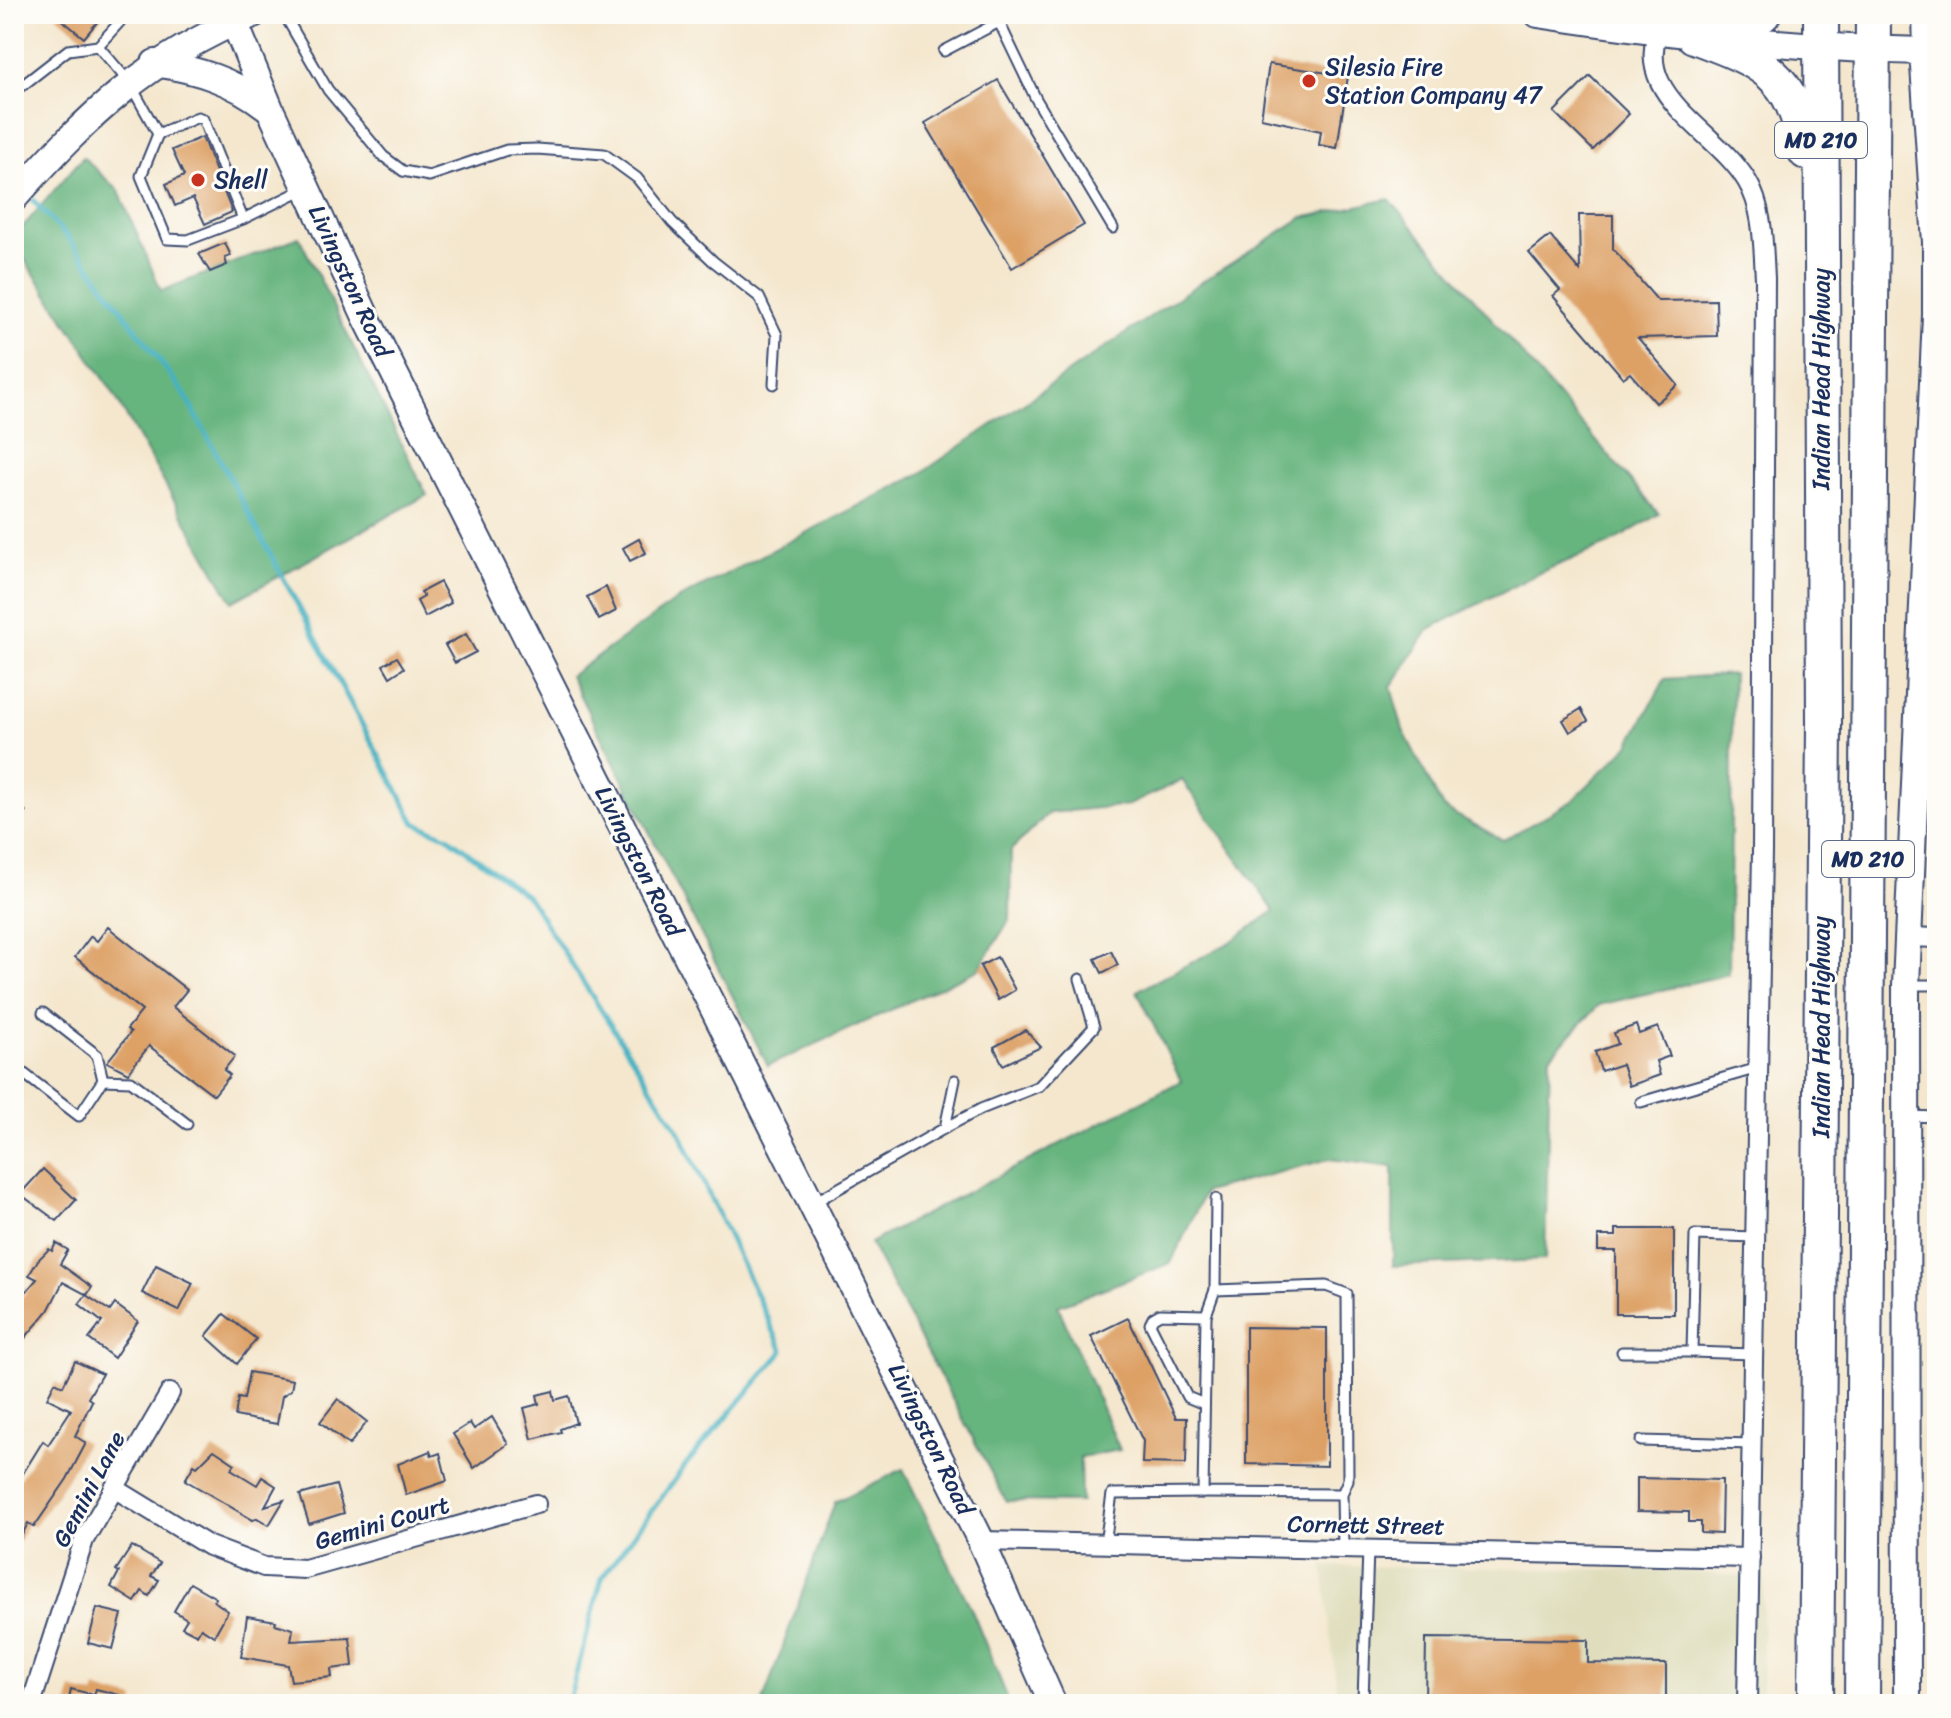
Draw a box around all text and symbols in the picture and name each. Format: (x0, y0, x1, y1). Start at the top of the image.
place label: Silesia Fire Station Company 47 (1325, 46, 1543, 116)
marker: Silesia Fire Station Company 47 (1300, 72, 1318, 90)
road number: MD 210 (1775, 122, 1867, 158)
place label: Shell (214, 159, 269, 201)
marker: Shell (189, 171, 207, 189)
street label: Livingston Road (296, 197, 405, 367)
street label: Indian Head Highway (1800, 267, 1842, 491)
street label: Livingston Road (583, 778, 696, 946)
road number: MD 210 (1822, 841, 1914, 877)
street label: Indian Head Highway (1800, 915, 1842, 1139)
street label: Livingston Road (876, 1356, 987, 1524)
street label: Gemini Lane (41, 1423, 137, 1555)
street label: Gemini Court (310, 1484, 454, 1562)
street label: Cornett Street (1287, 1503, 1445, 1547)

